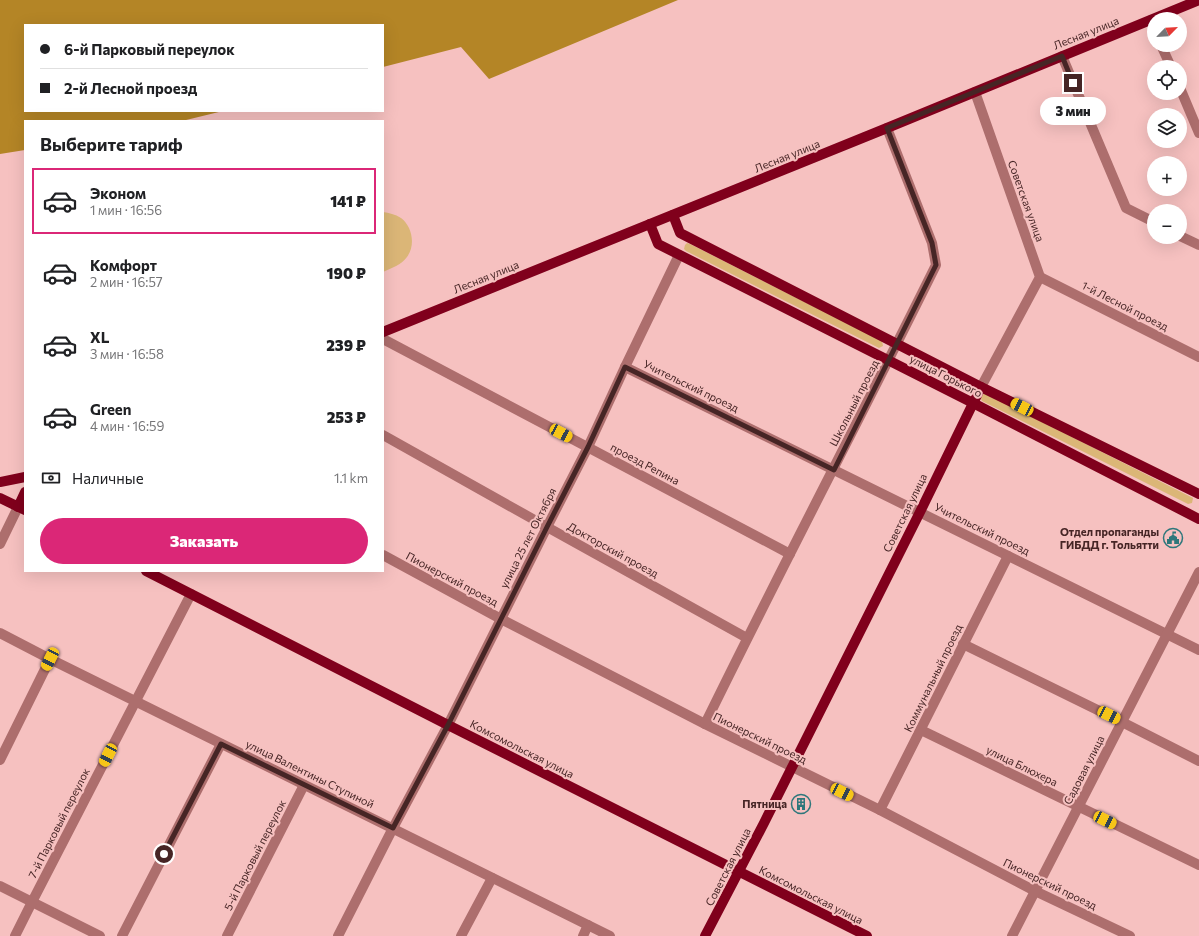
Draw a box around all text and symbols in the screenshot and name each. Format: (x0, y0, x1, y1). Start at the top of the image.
north arrow (1147, 12, 1187, 52)
map controls (1147, 12, 1187, 244)
street label: Лесная улица (1051, 14, 1120, 52)
text: 6-й Парковый переулок (64, 40, 235, 58)
button: locate (1147, 60, 1187, 100)
route end (1064, 74, 1082, 92)
text: 2-й Лесной проезд (64, 79, 197, 97)
callout: 3 мин (1040, 97, 1106, 125)
text: 3 мин (1055, 103, 1091, 119)
button: layers (1147, 108, 1187, 148)
text: Выберите тариф (40, 133, 183, 155)
street label: Лесная улица (752, 137, 821, 175)
button: + (1147, 156, 1187, 196)
street label: Советская улица (1006, 158, 1047, 243)
icon: car (42, 183, 78, 219)
text: Эконом (90, 184, 146, 202)
text: 141 ₽ (330, 192, 366, 210)
text: 1 мин · 16:56 (90, 202, 162, 218)
button: − (1147, 204, 1187, 244)
icon: car (42, 255, 78, 291)
text: Комфорт (90, 256, 157, 274)
street label: Лесная улица (451, 258, 520, 296)
text: 190 ₽ (327, 264, 366, 282)
text: 2 мин · 16:57 (90, 274, 163, 290)
street label: 1-й Лесной проезд (1080, 278, 1171, 333)
icon: car (42, 327, 78, 363)
text: XL (90, 328, 109, 346)
text: 239 ₽ (326, 336, 366, 354)
text: 3 мин · 16:58 (90, 346, 164, 362)
street label: улица Горького (908, 352, 985, 400)
street label: Учительский проезд (641, 357, 742, 415)
street label: Школьный проезд (826, 357, 881, 448)
car (1009, 396, 1035, 418)
icon: car (42, 399, 78, 435)
text: Green (90, 400, 131, 418)
text: 253 ₽ (327, 408, 366, 426)
text: 4 мин · 16:59 (90, 418, 164, 434)
car (548, 422, 574, 444)
street label: проезд Репина (609, 440, 682, 487)
icon: cash (40, 467, 62, 489)
text: Наличные (72, 469, 144, 487)
text: 1.1 km (334, 470, 368, 486)
street label: Советская улица (880, 471, 929, 554)
street label: улица 25 лет Октября (497, 485, 559, 590)
street label: Учительский проезд (932, 500, 1033, 558)
button: Заказать (40, 518, 368, 564)
street label: Докторский проезд (565, 519, 662, 580)
place label: Отдел пропаганды ГИБДД г. Тольятти (1060, 525, 1159, 551)
public building icon: Отдел пропаганды ГИБДД г. Тольятти (1162, 527, 1184, 549)
street label: Пионерский проезд (404, 549, 501, 609)
street label: Коммунальный проезд (901, 621, 965, 734)
car (39, 646, 61, 672)
car (1096, 704, 1122, 726)
street label: Пионерский проезд (711, 709, 810, 766)
street label: Комсомольская улица (468, 717, 576, 780)
street label: Садовая улица (1061, 733, 1107, 806)
street label: улица Валентины Ступиной (244, 737, 377, 810)
car (97, 742, 119, 768)
street label: улица Блюхера (984, 743, 1060, 788)
street label: 7-й Парковый переулок (25, 765, 92, 880)
car (829, 781, 855, 803)
building icon: Пятница (790, 793, 812, 815)
street label: 5-й Парковый переулок (221, 797, 288, 912)
place label: Пятница (742, 797, 787, 810)
car (1092, 809, 1118, 831)
street label: Советская улица (702, 826, 753, 908)
route start (155, 845, 173, 863)
street label: Пионерский проезд (1001, 855, 1100, 912)
street label: Комсомольская улица (757, 863, 865, 926)

